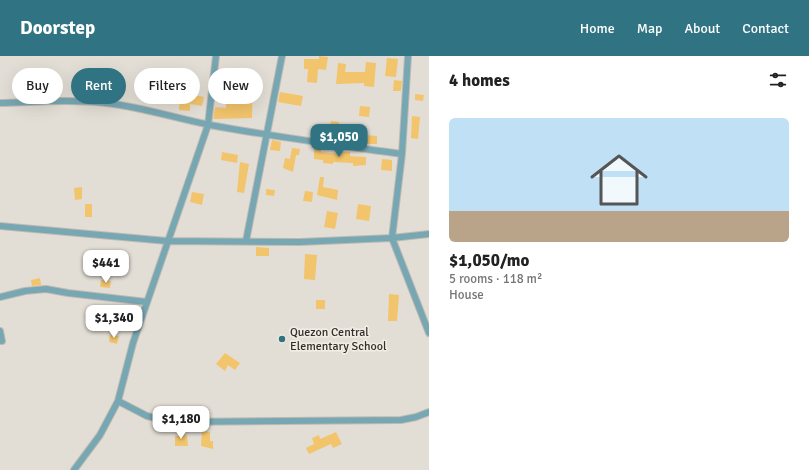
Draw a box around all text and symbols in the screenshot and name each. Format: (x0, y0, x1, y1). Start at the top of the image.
text: Doorstep (20, 16, 95, 40)
text: Home (580, 20, 615, 37)
text: Map (637, 20, 662, 37)
text: About (684, 20, 720, 37)
text: Contact (742, 20, 789, 37)
chip: Buy (12, 68, 63, 104)
chip: Rent (71, 68, 126, 104)
chip: Filters (134, 68, 200, 104)
chip: New (208, 68, 263, 104)
icon: filters (767, 69, 789, 91)
text: 4 homes (449, 70, 510, 91)
pin: $1,050 (306, 124, 372, 158)
text: $1,050 (320, 129, 358, 145)
icon: home (583, 144, 655, 216)
pin: $441 (82, 250, 130, 284)
text: $1,050/mo (449, 250, 529, 271)
text: $441 (92, 255, 120, 271)
text: 5 rooms · 118 m² (449, 271, 542, 287)
text: House (449, 287, 484, 303)
pin: $1,340 (81, 305, 147, 339)
text: $1,340 (95, 310, 133, 326)
place label: Quezon Central Elementary School (290, 325, 387, 354)
marker: Quezon Central Elementary School (277, 334, 287, 344)
pin: $1,180 (148, 406, 214, 440)
text: $1,180 (162, 411, 200, 427)

